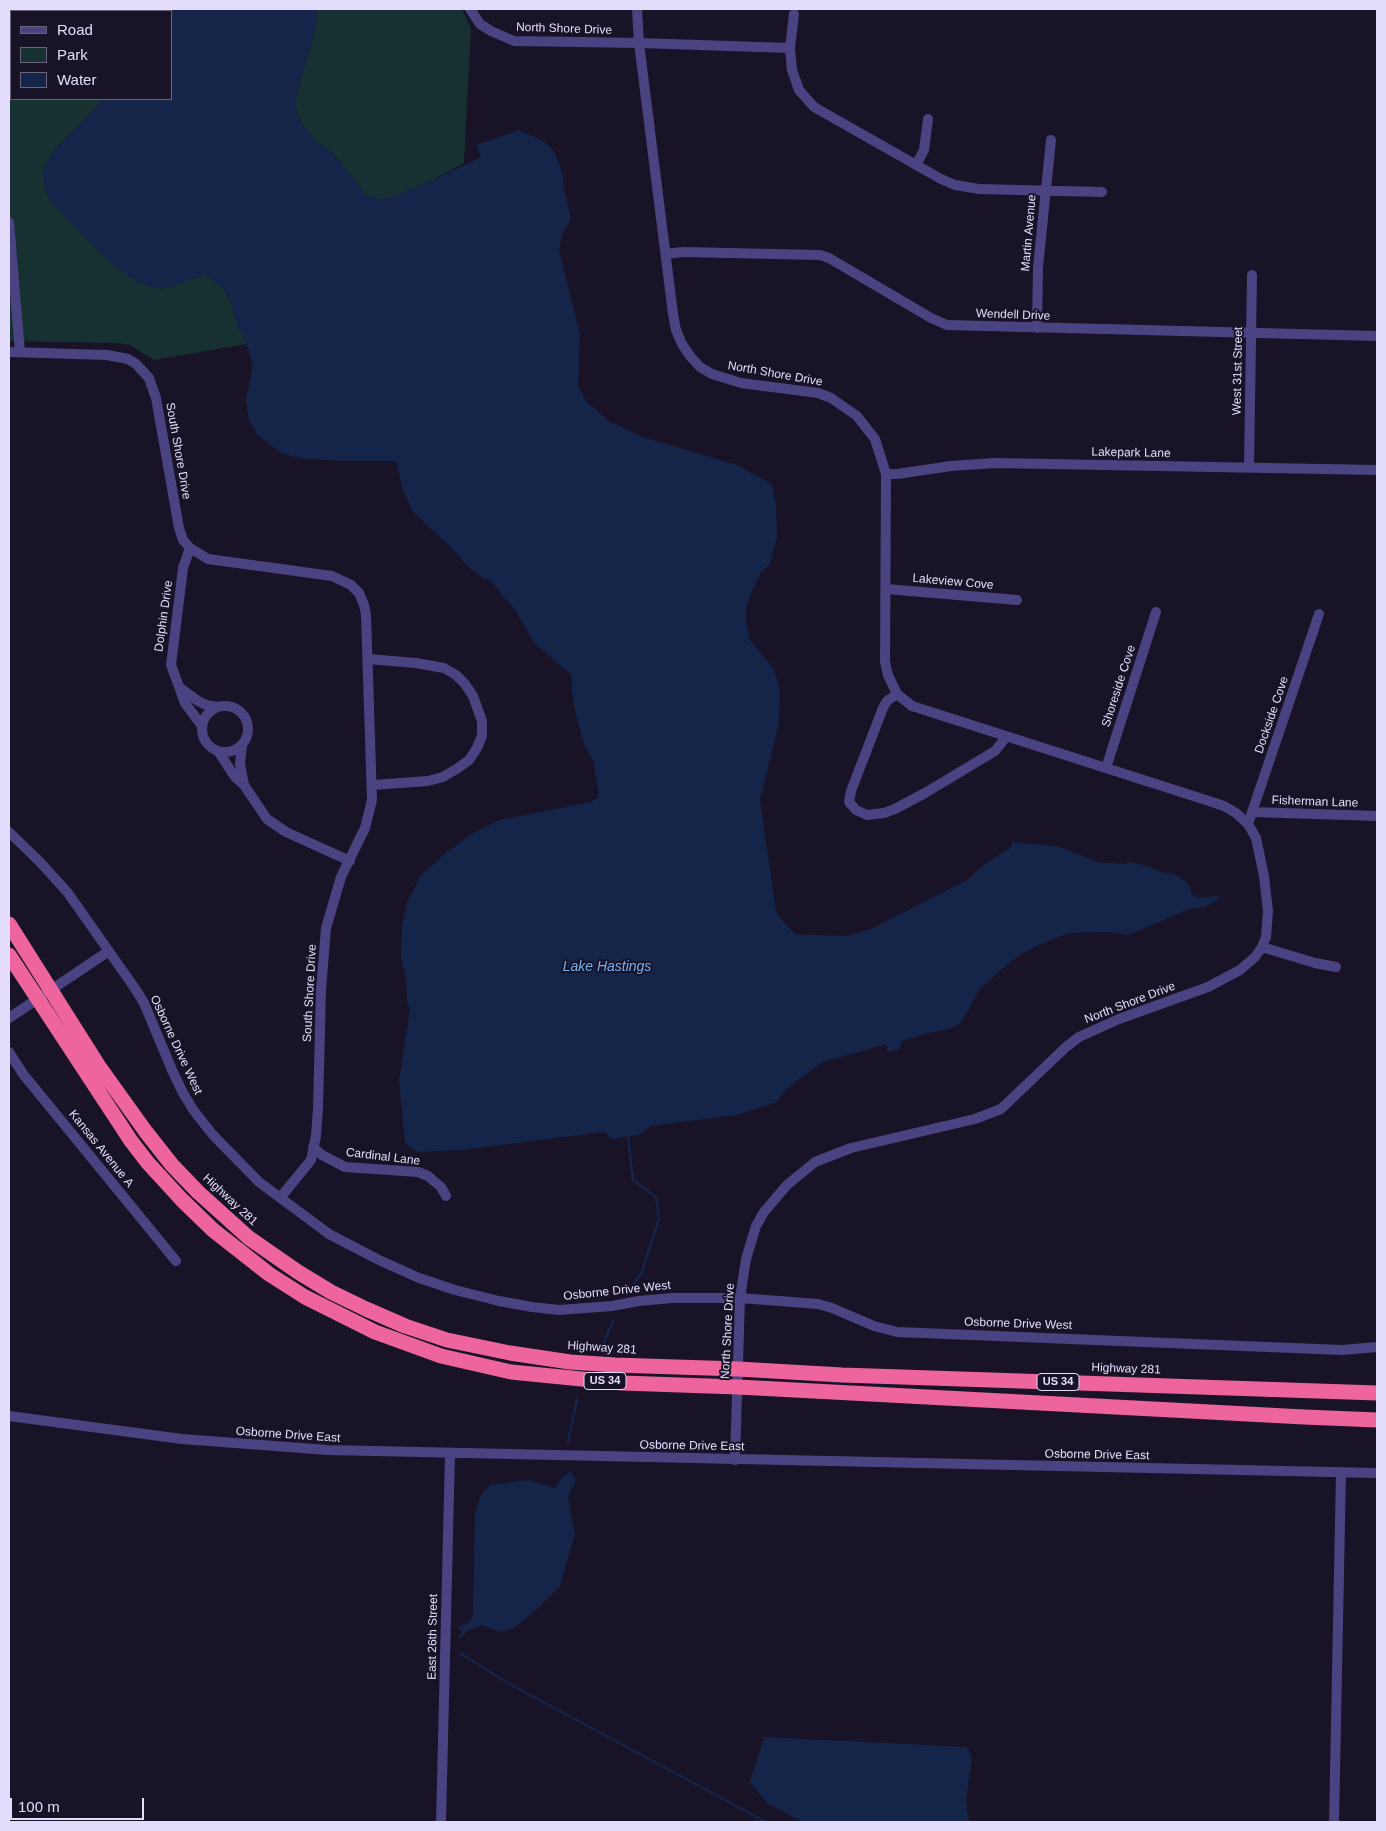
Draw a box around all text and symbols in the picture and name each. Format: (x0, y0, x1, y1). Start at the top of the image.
legend (10, 10, 172, 100)
street label: North Shore Drive (516, 20, 612, 38)
text: Road (57, 21, 93, 38)
text: Park (57, 46, 88, 63)
text: Water (57, 71, 96, 88)
street label: Martin Avenue (1018, 194, 1040, 272)
street label: Wendell Drive (976, 307, 1050, 323)
street label: West 31st Street (1230, 327, 1246, 415)
street label: North Shore Drive (726, 359, 824, 389)
street label: South Shore Drive (162, 401, 194, 501)
street label: Lakepark Lane (1091, 445, 1171, 461)
street label: Lakeview Cove (912, 571, 994, 593)
street label: Dolphin Drive (152, 579, 176, 653)
street label: Shoreside Cove (1099, 643, 1139, 729)
street label: Dockside Cove (1252, 675, 1292, 755)
street label: Fisherman Lane (1271, 793, 1359, 811)
street label: South Shore Drive (300, 944, 320, 1042)
water label: Lake Hastings (563, 959, 651, 975)
street label: North Shore Drive (1083, 979, 1177, 1027)
street label: Osborne Drive West (147, 993, 205, 1097)
street label: Kansas Avenue A (65, 1107, 137, 1191)
street label: Cardinal Lane (345, 1145, 421, 1169)
street label: Highway 281 (200, 1171, 260, 1229)
street label: Osborne Drive West (563, 1278, 671, 1304)
street label: North Shore Drive (718, 1283, 738, 1379)
street label: Osborne Drive West (964, 1315, 1072, 1333)
street label: Highway 281 (567, 1338, 637, 1358)
street label: Highway 281 (1091, 1361, 1161, 1377)
road number: US 34 (584, 1372, 626, 1390)
road number: US 34 (1037, 1374, 1079, 1390)
street label: Osborne Drive East (235, 1424, 341, 1446)
street label: Osborne Drive East (640, 1438, 744, 1454)
street label: Osborne Drive East (1045, 1447, 1149, 1463)
street label: East 26th Street (425, 1594, 441, 1680)
scale bar (12, 1788, 146, 1820)
text: 100 m (18, 1798, 60, 1815)

